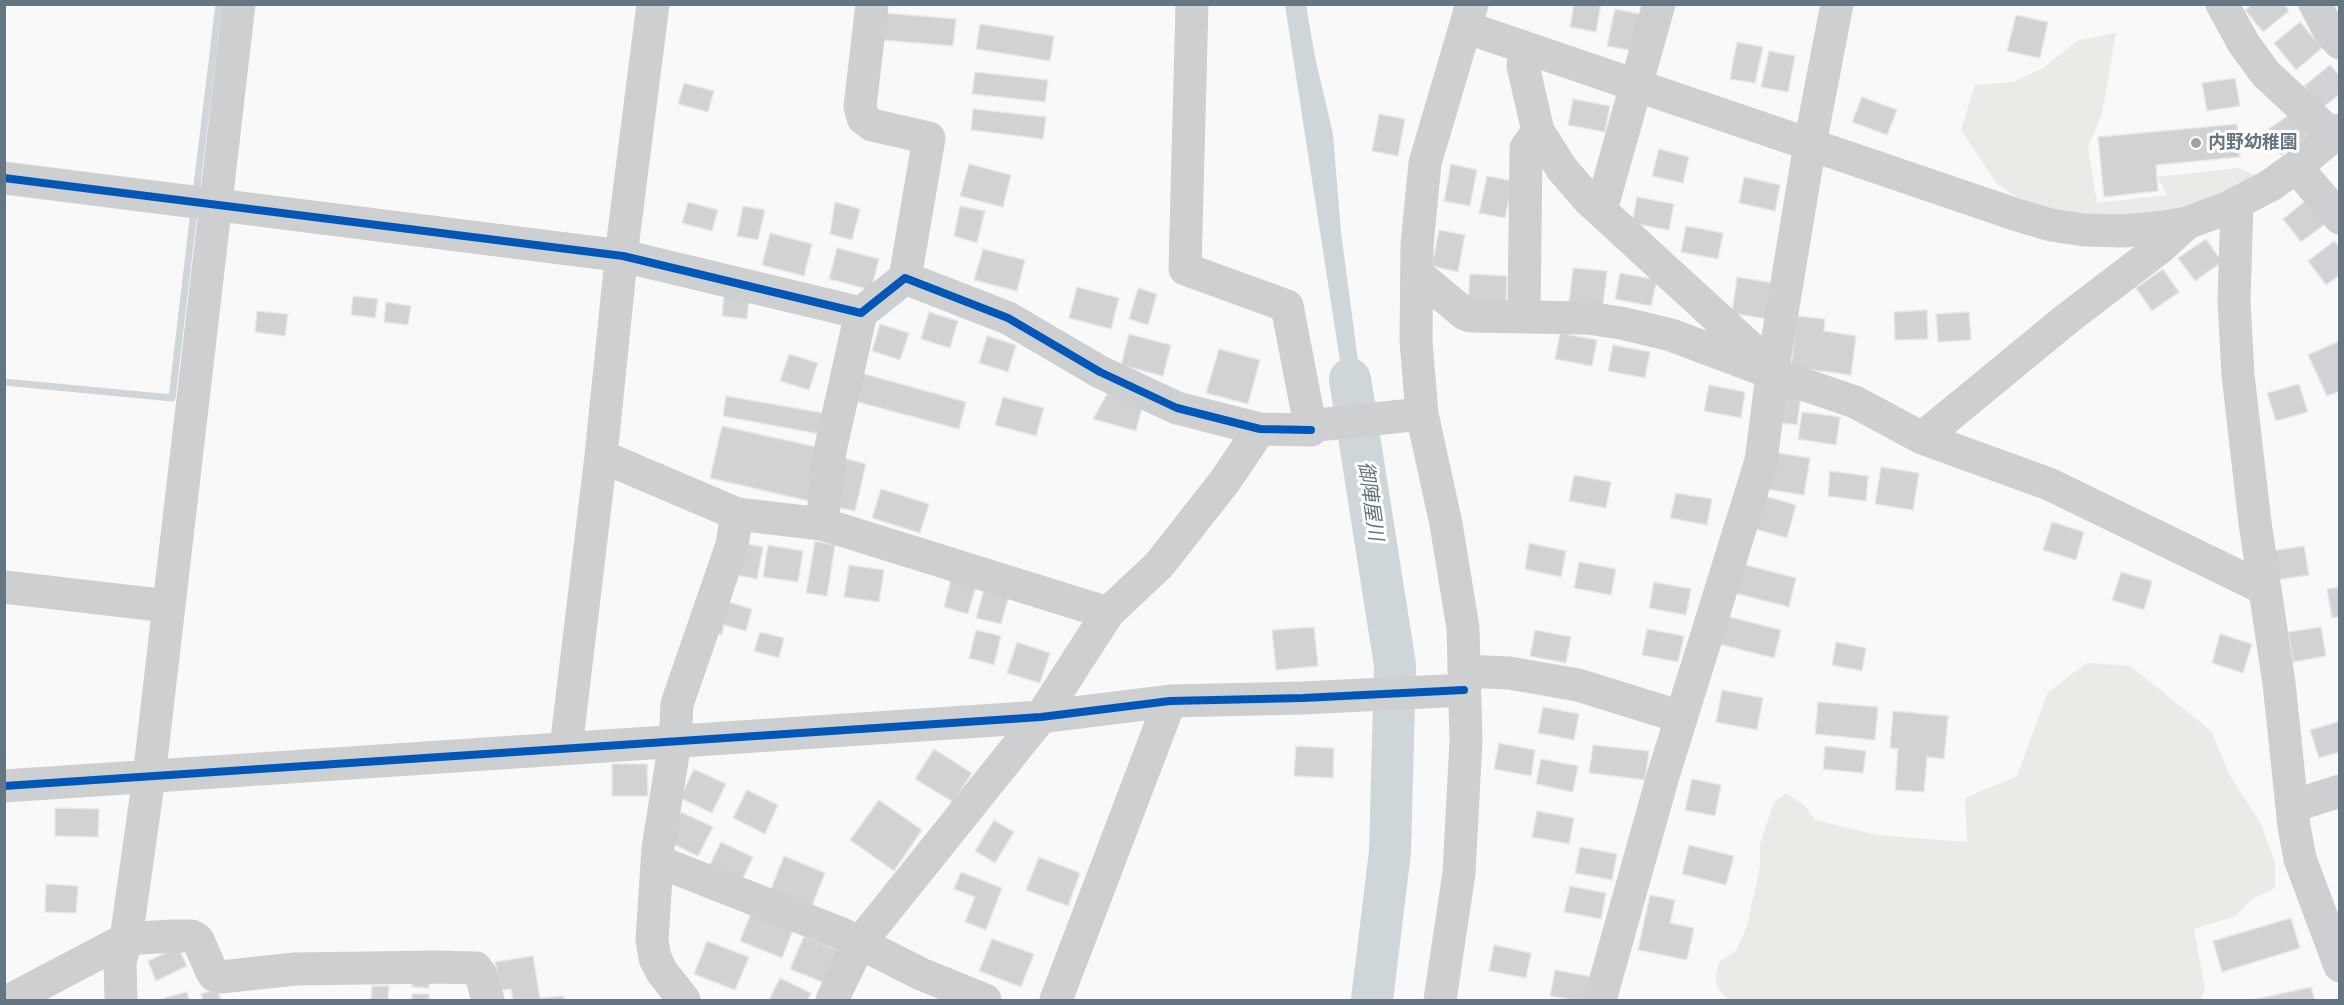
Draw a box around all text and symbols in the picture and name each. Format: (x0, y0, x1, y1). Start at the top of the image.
place label: 内野幼稚園 (2208, 132, 2298, 154)
marker: 内野幼稚園 (2189, 136, 2203, 150)
water label: 御陣屋川 (1353, 460, 1387, 542)

